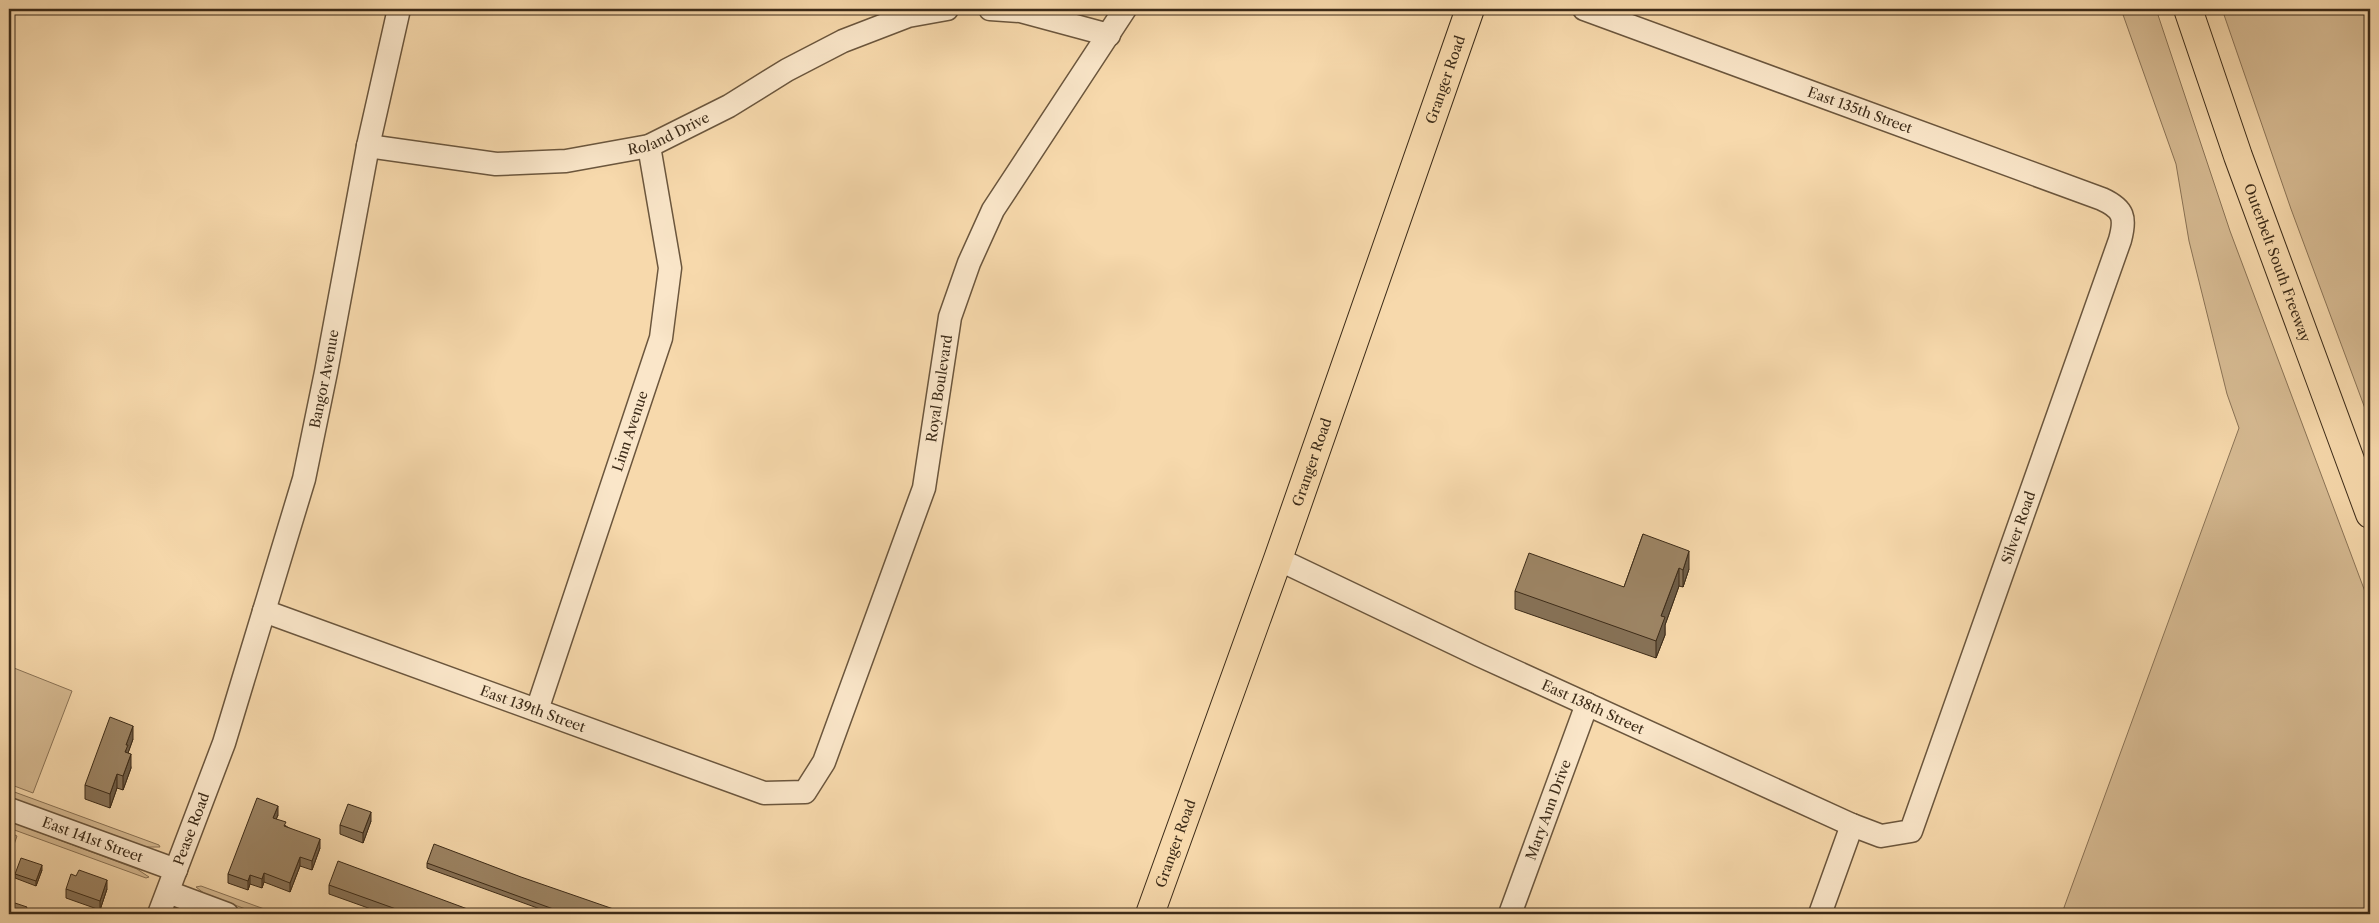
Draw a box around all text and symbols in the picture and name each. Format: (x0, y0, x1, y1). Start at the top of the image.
street label: Granger Road (1422, 33, 1469, 126)
street label: East 135th Street (1805, 83, 1915, 137)
street label: Roland Drive (626, 108, 712, 159)
street label: Outerbelt South Freeway (2240, 181, 2315, 345)
street label: Bangor Avenue (306, 328, 343, 430)
street label: Royal Boulevard (922, 333, 956, 443)
street label: Linn Avenue (608, 388, 652, 474)
street label: Granger Road (1288, 415, 1336, 509)
street label: Silver Road (1997, 488, 2040, 566)
street label: East 138th Street (1539, 676, 1647, 738)
street label: East 139th Street (478, 681, 588, 736)
street label: Mary Ann Drive (1522, 757, 1575, 863)
street label: Pease Road (169, 790, 213, 868)
street label: Granger Road (1151, 796, 1200, 890)
street label: East 141st Street (40, 813, 146, 866)

